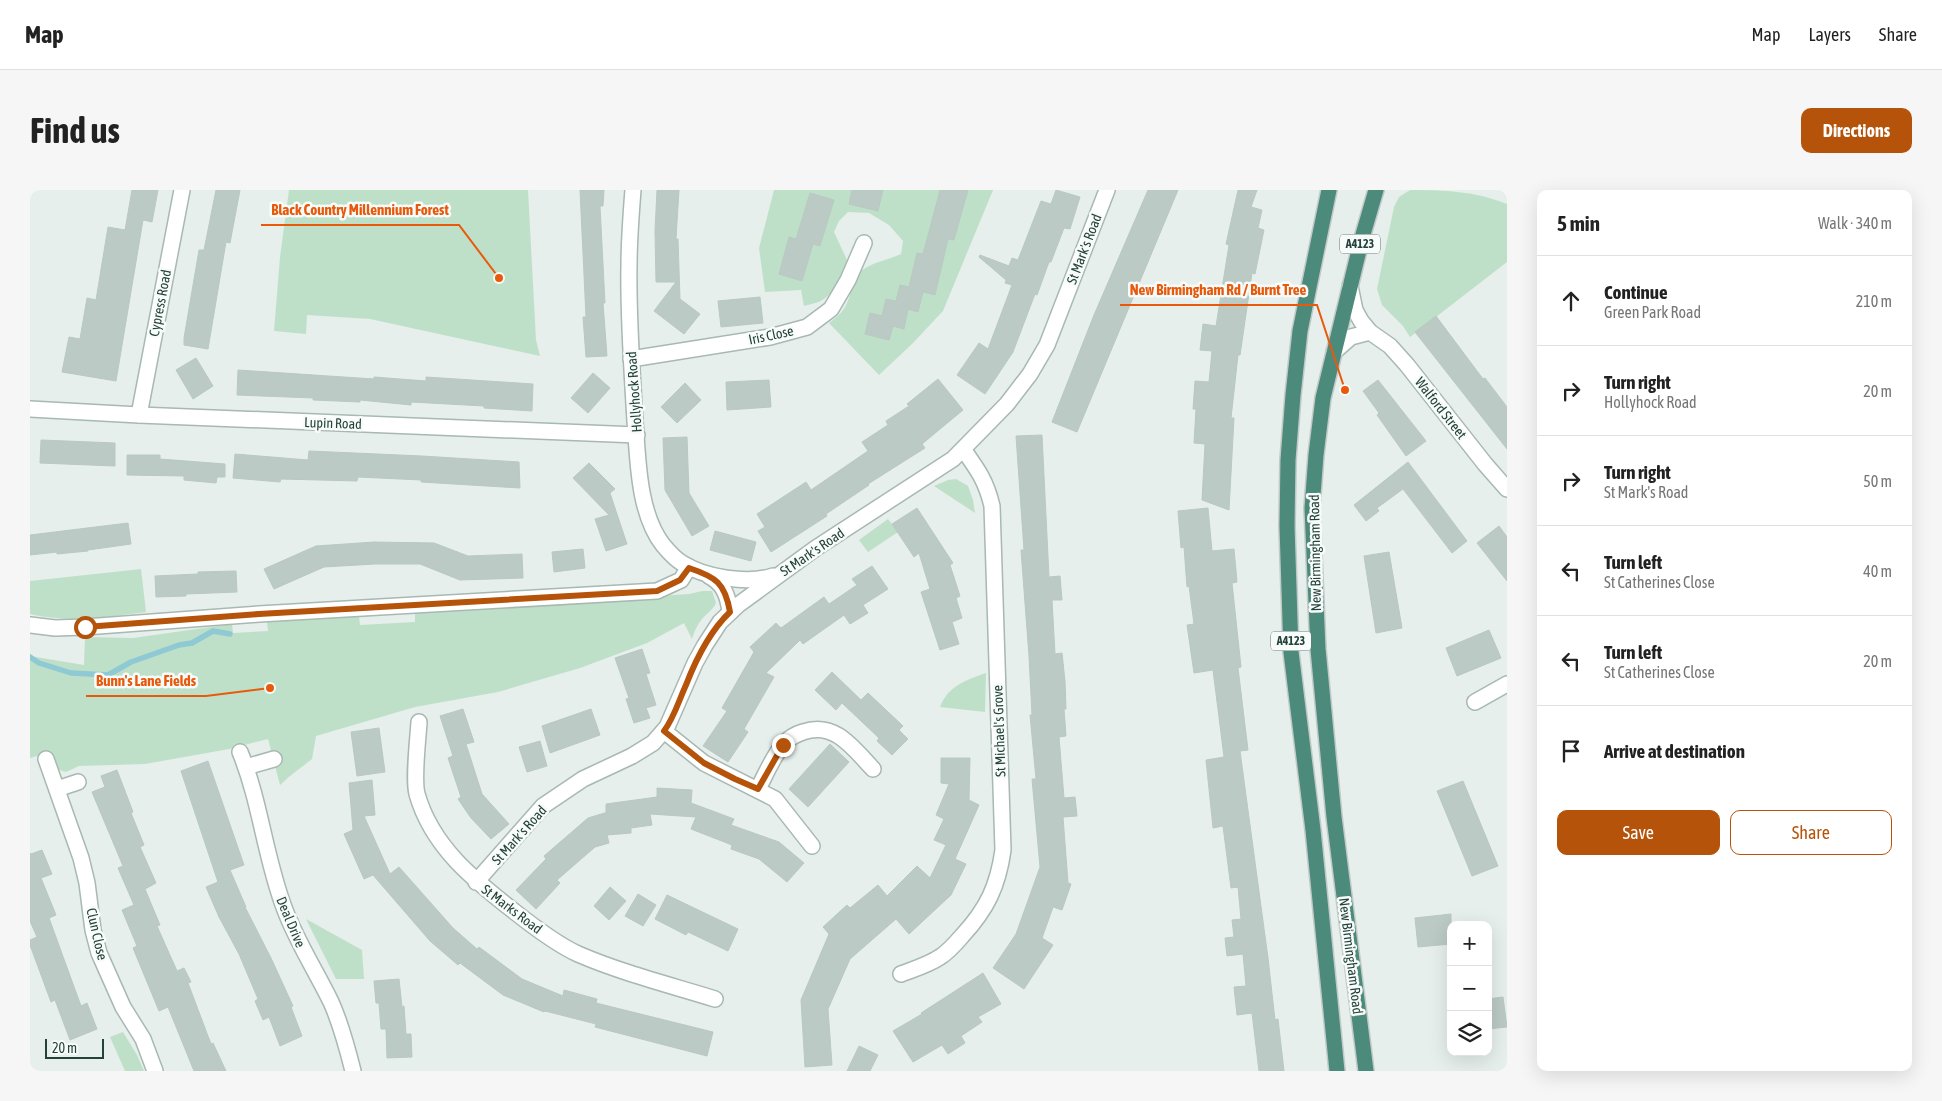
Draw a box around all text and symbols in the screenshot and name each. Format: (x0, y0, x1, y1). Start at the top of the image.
text: Map (25, 21, 64, 48)
text: Map (1751, 24, 1780, 45)
text: Layers (1808, 24, 1851, 45)
text: Share (1879, 24, 1917, 45)
button: Directions (1801, 108, 1912, 153)
text: Find us (30, 110, 120, 150)
callout: Black Country Millennium Forest (261, 195, 459, 225)
text: Black Country Millennium Forest (271, 201, 449, 218)
text: 5 min (1557, 211, 1600, 235)
street label: St Mark's Road (1063, 212, 1105, 286)
text: Walk · 340 m (1818, 214, 1892, 232)
road number: A4123 (1340, 234, 1380, 254)
street label: Cypress Road (146, 268, 174, 338)
callout: New Birmingham Rd / Burnt Tree (1120, 275, 1317, 305)
text: New Birmingham Rd / Burnt Tree (1130, 281, 1306, 298)
text: Continue (1604, 281, 1668, 303)
icon: ahead (1557, 287, 1585, 315)
text: 210 m (1856, 292, 1892, 310)
text: Green Park Road (1604, 303, 1701, 321)
street label: Iris Close (747, 322, 795, 348)
street label: Hollyhock Road (623, 351, 645, 433)
text: Turn right (1604, 371, 1671, 393)
street label: Walford Street (1412, 374, 1470, 442)
icon: right (1557, 377, 1585, 405)
text: 20 m (1863, 382, 1892, 400)
text: Hollyhock Road (1604, 393, 1697, 411)
street label: Lupin Road (304, 414, 362, 432)
text: Turn right (1604, 461, 1671, 483)
icon: right (1557, 467, 1585, 495)
text: 50 m (1863, 472, 1892, 490)
text: St Mark's Road (1604, 483, 1688, 501)
street label: New Birmingham Road (1306, 494, 1324, 612)
street label: St Mark's Road (777, 525, 847, 579)
text: Turn left (1604, 551, 1662, 573)
icon: left (1557, 557, 1585, 585)
text: 40 m (1863, 562, 1892, 580)
text: St Catherines Close (1604, 573, 1715, 591)
route start (74, 616, 97, 639)
road number: A4123 (1271, 632, 1311, 651)
text: Turn left (1604, 641, 1662, 663)
icon: left (1557, 647, 1585, 675)
text: 20 m (1863, 652, 1892, 670)
text: St Catherines Close (1604, 663, 1715, 681)
callout: Bunn's Lane Fields (86, 666, 206, 696)
text: Bunn's Lane Fields (96, 672, 197, 689)
street label: St Michael's Grove (989, 685, 1009, 777)
route end (772, 734, 795, 757)
icon: arrive (1557, 737, 1585, 765)
text: Arrive at destination (1604, 740, 1745, 762)
street label: St Mark's Road (488, 802, 550, 868)
button: Save (1557, 810, 1720, 855)
button: Share (1730, 810, 1892, 855)
street label: St Marks Road (479, 881, 545, 937)
street label: Deal Drive (273, 894, 309, 950)
street label: New Birmingham Road (1336, 897, 1366, 1015)
street label: Clun Close (83, 906, 111, 962)
map controls (1447, 921, 1492, 1056)
button: + (1447, 921, 1492, 966)
button: − (1447, 966, 1492, 1011)
button: layers (1447, 1011, 1492, 1056)
scale bar (45, 1036, 104, 1059)
text: 20 m (52, 1040, 77, 1056)

